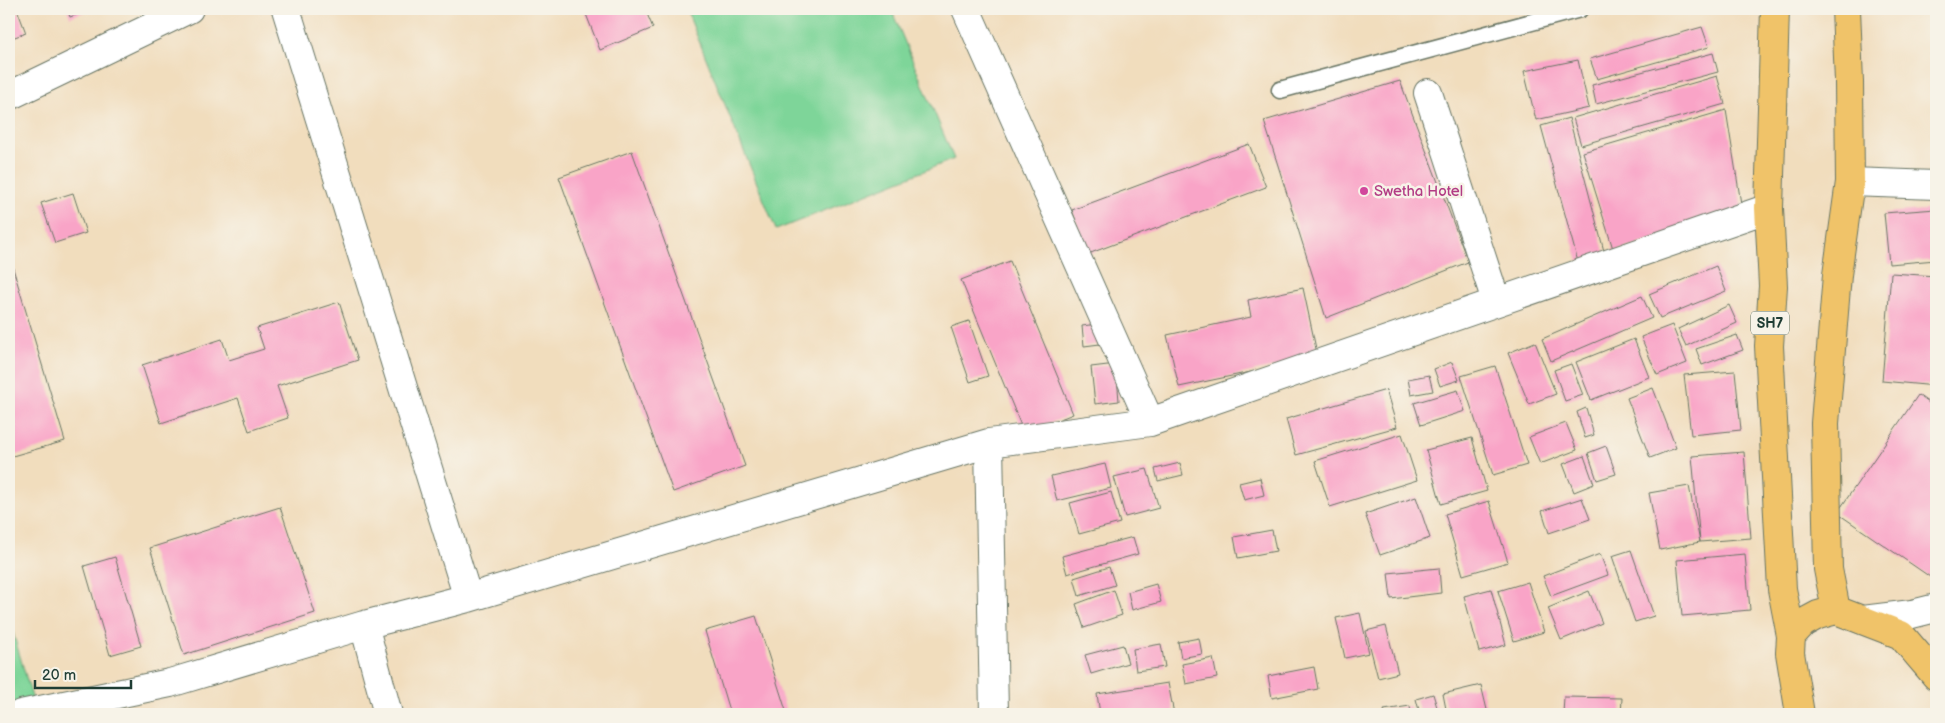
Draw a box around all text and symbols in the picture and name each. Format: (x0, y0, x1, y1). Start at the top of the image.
place label: Swetha Hotel (1374, 182, 1463, 201)
marker: Swetha Hotel (1358, 185, 1370, 197)
road number: SH7 (1751, 312, 1789, 334)
scale bar (35, 658, 131, 690)
text: 20 m (42, 666, 76, 685)

